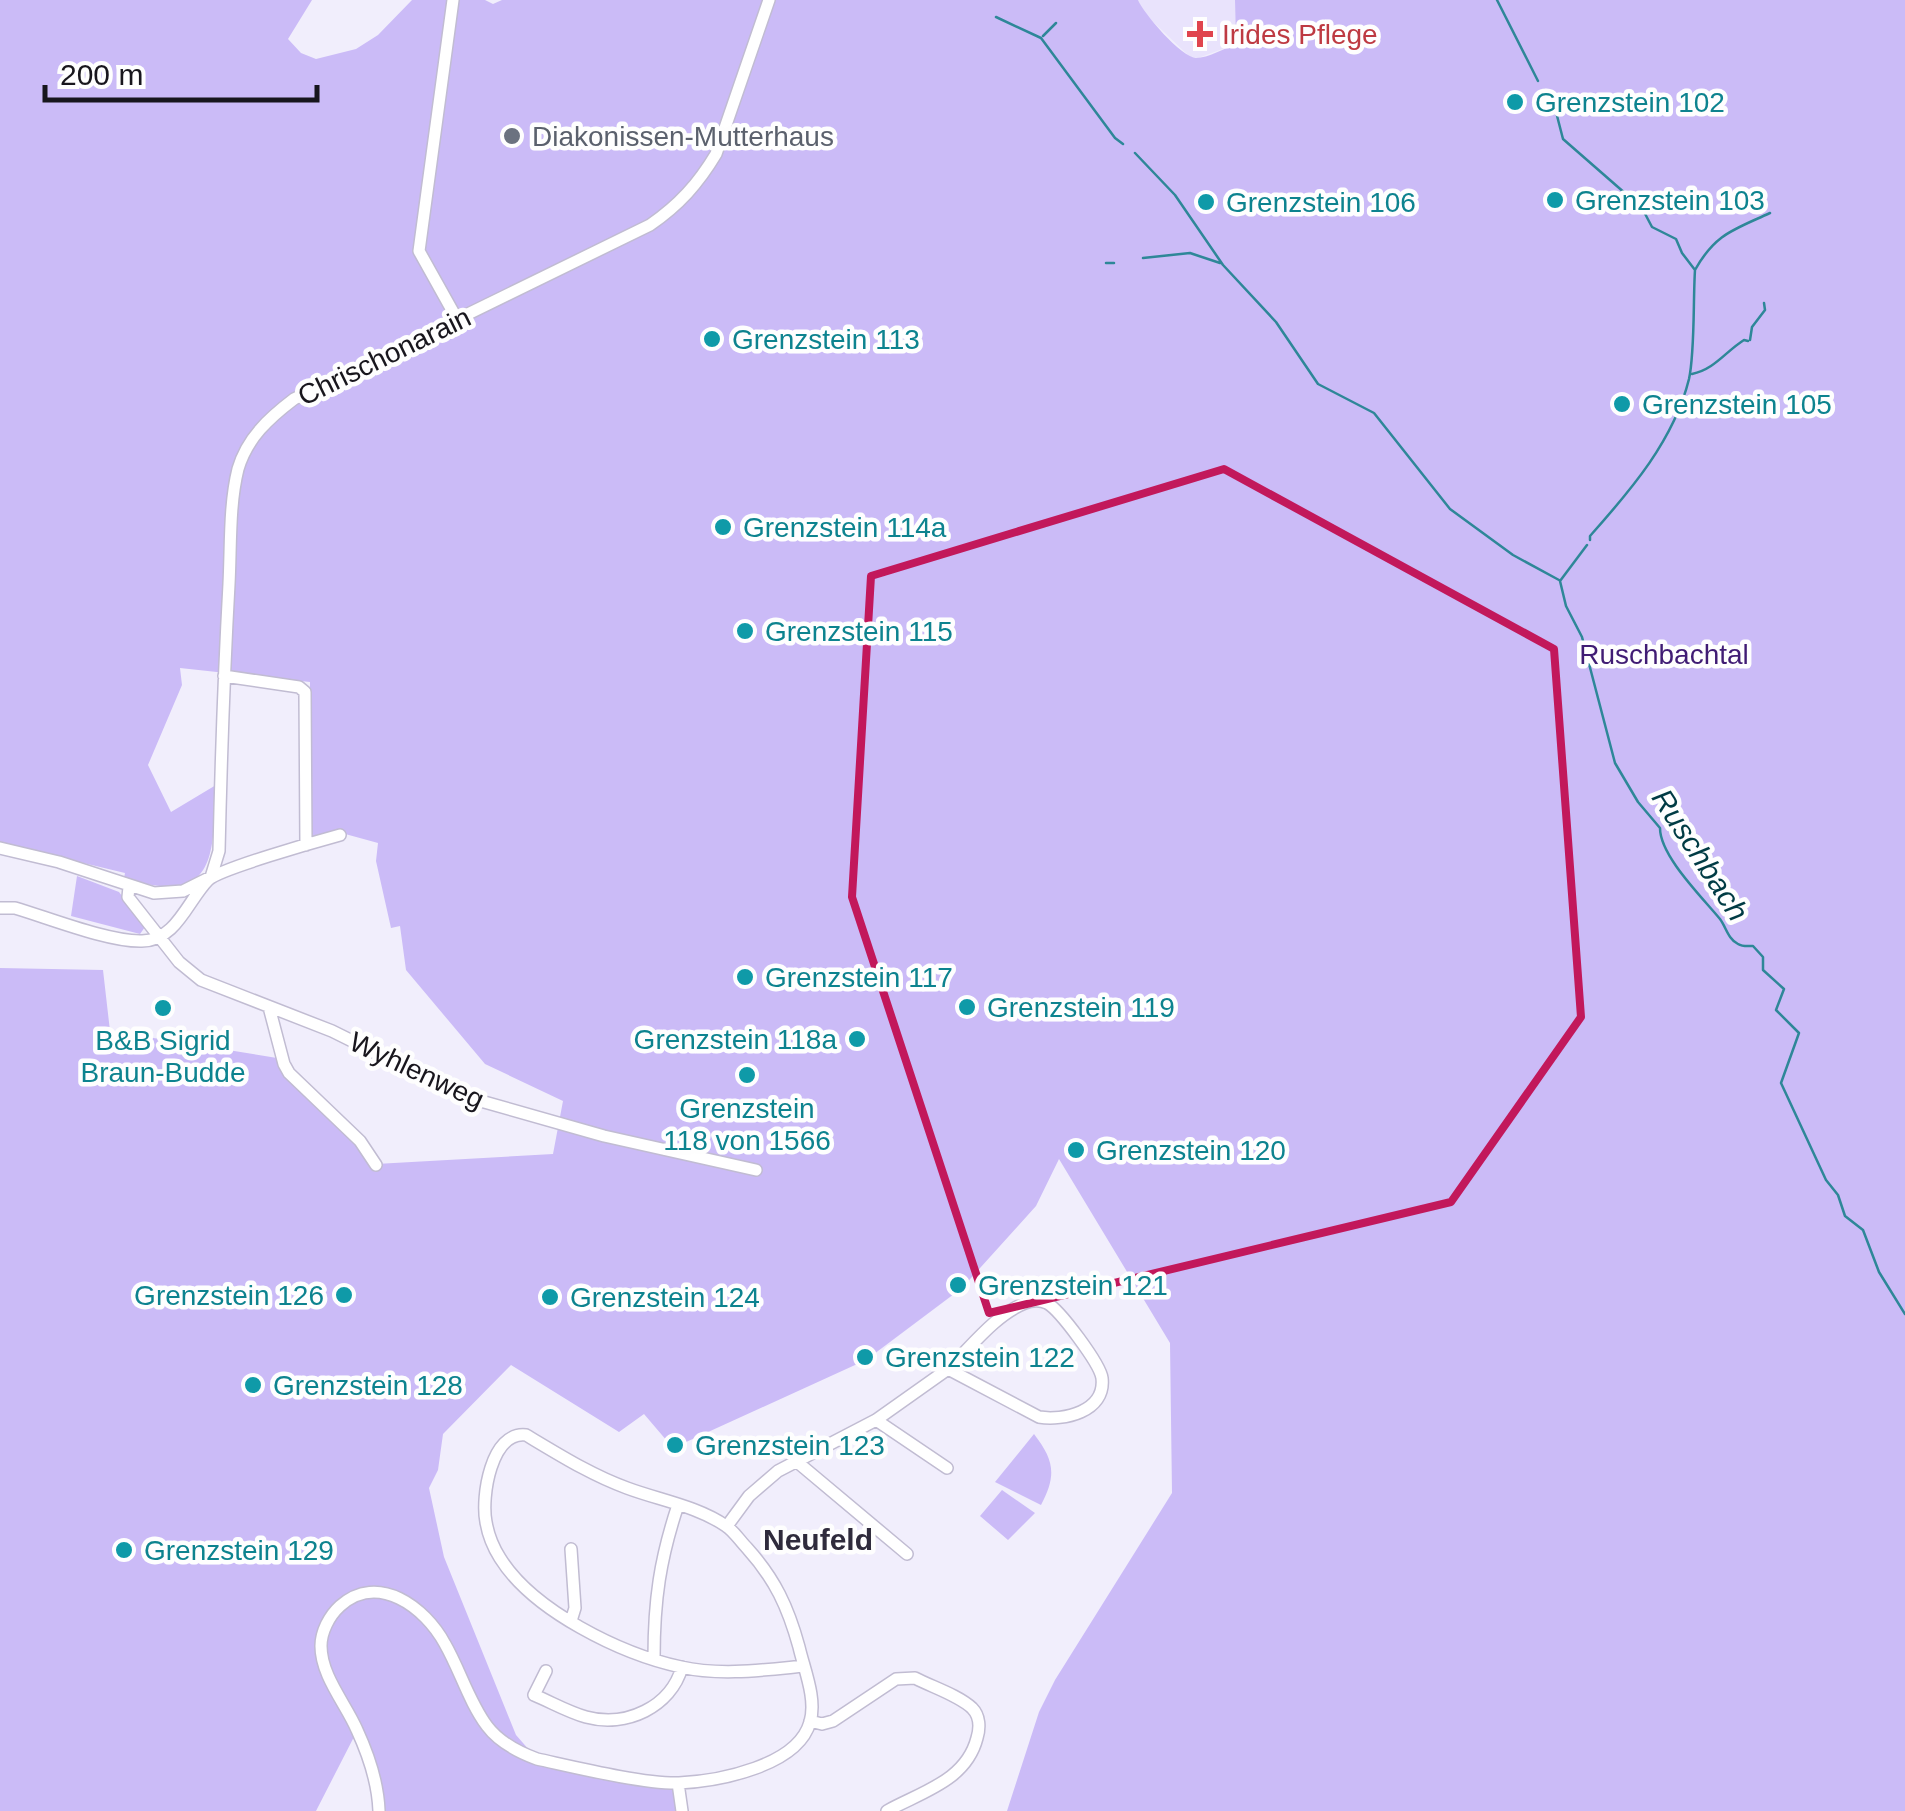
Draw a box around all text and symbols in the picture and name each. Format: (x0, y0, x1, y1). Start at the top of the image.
place label: Irides Pflege (1222, 19, 1378, 50)
marker: Irides Pflege (1187, 21, 1213, 47)
scale bar (45, 40, 318, 102)
text: 200 m (60, 58, 143, 91)
place label: Grenzstein 102 (1535, 87, 1725, 118)
marker: Grenzstein 102 (1504, 91, 1526, 113)
place label: Diakonissen-Mutterhaus (532, 121, 834, 152)
marker: Diakonissen-Mutterhaus (501, 125, 523, 147)
place label: Grenzstein 103 (1575, 185, 1765, 216)
place label: Grenzstein 106 (1226, 187, 1416, 218)
marker: Grenzstein 103 (1544, 189, 1566, 211)
marker: Grenzstein 106 (1195, 191, 1217, 213)
street label: Chrischonarain (293, 301, 476, 412)
place label: Grenzstein 113 (732, 324, 920, 355)
marker: Grenzstein 113 (701, 328, 723, 350)
place label: Grenzstein 105 (1642, 389, 1832, 420)
marker: Grenzstein 105 (1611, 393, 1633, 415)
place label: Grenzstein 114a (743, 512, 947, 543)
marker: Grenzstein 114a (712, 516, 734, 538)
place label: Grenzstein 115 (765, 616, 953, 647)
marker: Grenzstein 115 (734, 620, 756, 642)
park label: Ruschbachtal (1579, 639, 1749, 670)
water label: Ruschbach (1646, 783, 1755, 927)
place label: Grenzstein 117 (765, 962, 953, 993)
marker: Grenzstein 117 (734, 966, 756, 988)
place label: Grenzstein 119 (987, 992, 1175, 1023)
marker: Grenzstein 119 (956, 996, 978, 1018)
marker: B&B Sigrid Braun-Budde (152, 997, 174, 1019)
place label: Grenzstein 118a (634, 1024, 837, 1055)
place label: B&B Sigrid Braun-Budde (80, 1025, 246, 1088)
street label: Wyhlenweg (345, 1026, 489, 1115)
marker: Grenzstein 118a (846, 1028, 868, 1050)
marker: Grenzstein 118 von 1566 (736, 1064, 758, 1086)
place label: Grenzstein 118 von 1566 (663, 1093, 831, 1156)
place label: Grenzstein 120 (1096, 1135, 1286, 1166)
marker: Grenzstein 120 (1065, 1139, 1087, 1161)
place label: Grenzstein 121 (978, 1270, 1168, 1301)
marker: Grenzstein 121 (947, 1274, 969, 1296)
place label: Grenzstein 126 (134, 1280, 324, 1311)
place label: Grenzstein 124 (570, 1282, 760, 1313)
marker: Grenzstein 126 (333, 1284, 355, 1306)
marker: Grenzstein 124 (539, 1286, 561, 1308)
place label: Grenzstein 122 (885, 1342, 1075, 1373)
marker: Grenzstein 122 (854, 1346, 876, 1368)
place label: Grenzstein 128 (273, 1370, 463, 1401)
marker: Grenzstein 128 (242, 1374, 264, 1396)
place label: Grenzstein 123 (695, 1430, 885, 1461)
marker: Grenzstein 123 (664, 1434, 686, 1456)
district label: Neufeld (763, 1523, 873, 1556)
place label: Grenzstein 129 (144, 1535, 334, 1566)
marker: Grenzstein 129 (113, 1539, 135, 1561)

